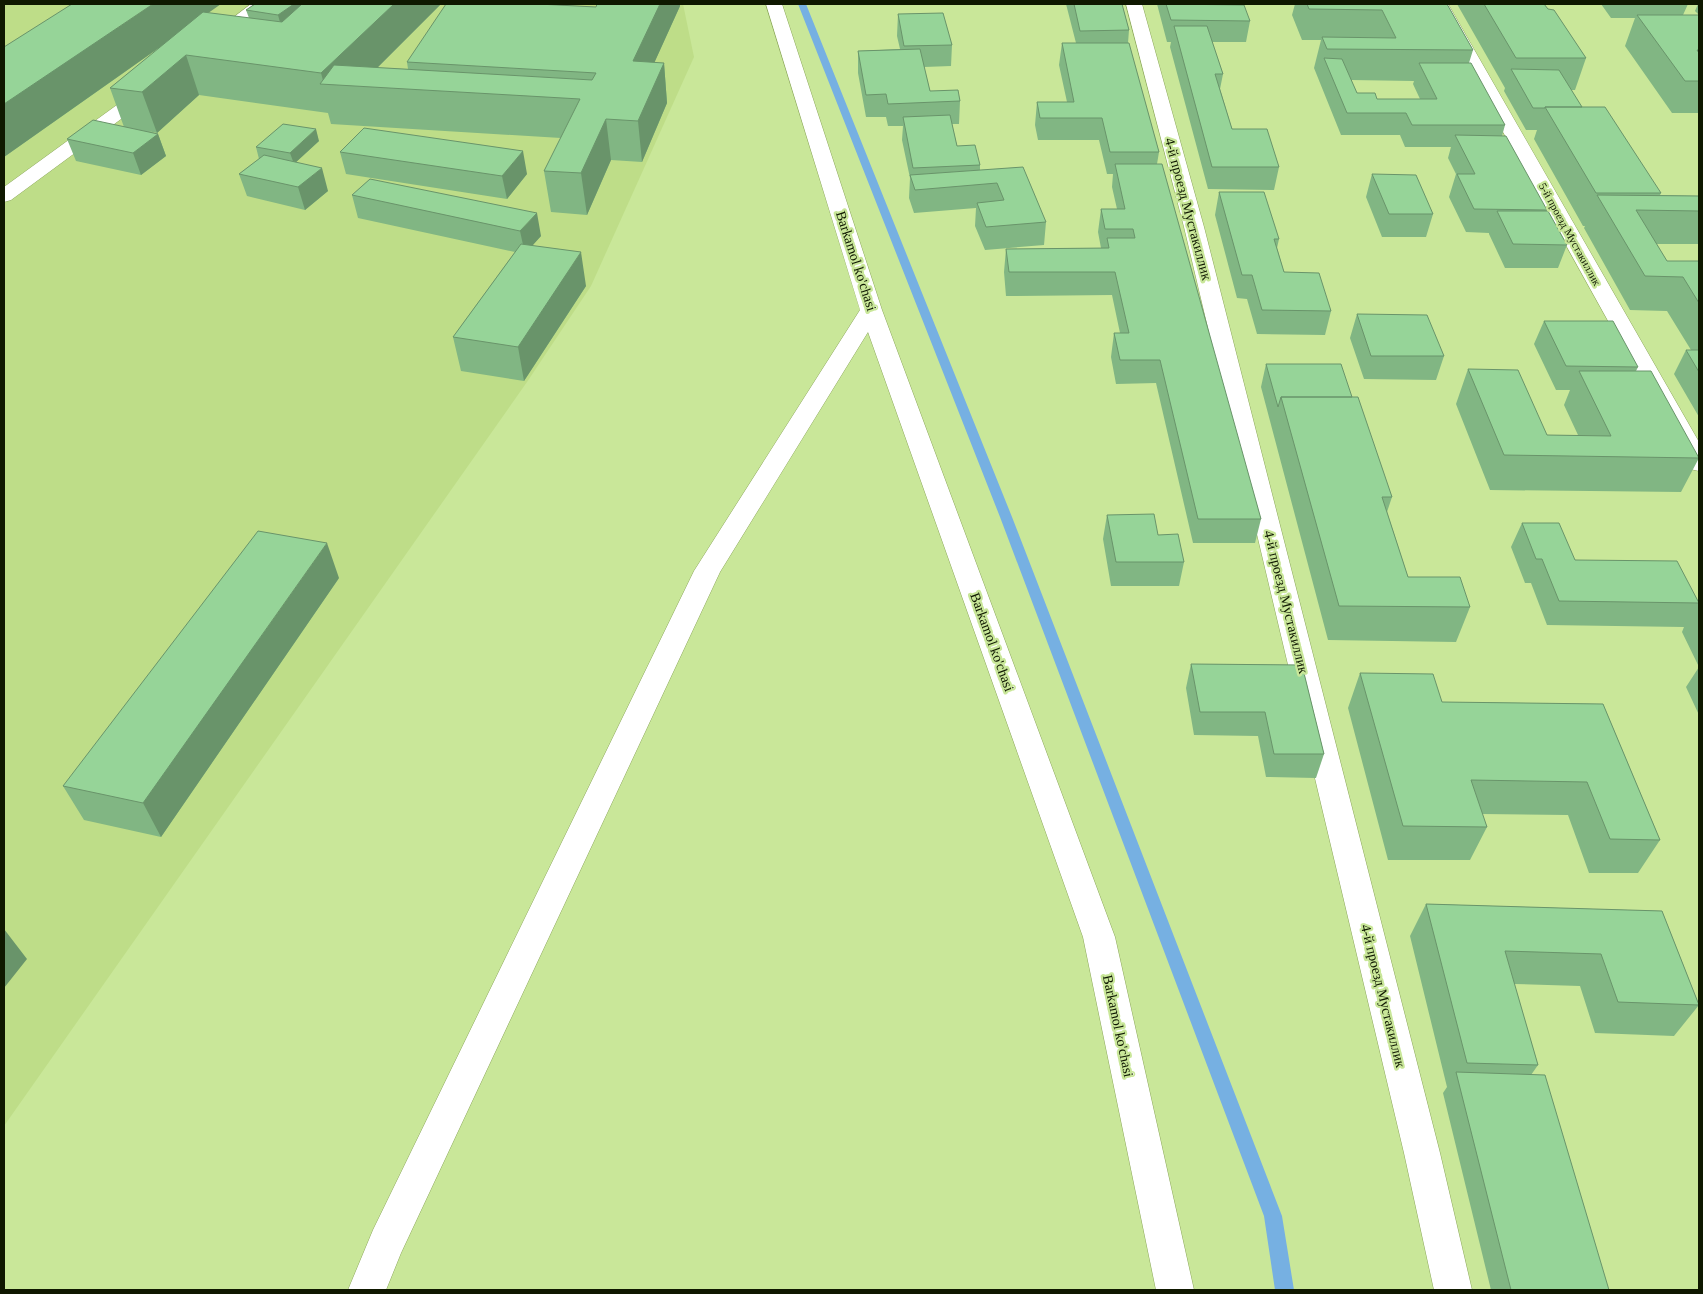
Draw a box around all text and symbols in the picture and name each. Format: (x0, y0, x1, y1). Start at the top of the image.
street label: 4-й проезд Мустакиллик (1162, 136, 1214, 282)
street label: 5-й проезд Мустакиллик (1537, 181, 1604, 288)
street label: Barkamol ko'chasi (833, 209, 879, 313)
street label: 4-й проезд Мустакиллик (1261, 529, 1311, 675)
street label: Barkamol ko'chasi (967, 591, 1017, 694)
street label: 4-й проезд Мустакиллик (1358, 923, 1408, 1069)
street label: Barkamol ko'chasi (1100, 974, 1136, 1079)

